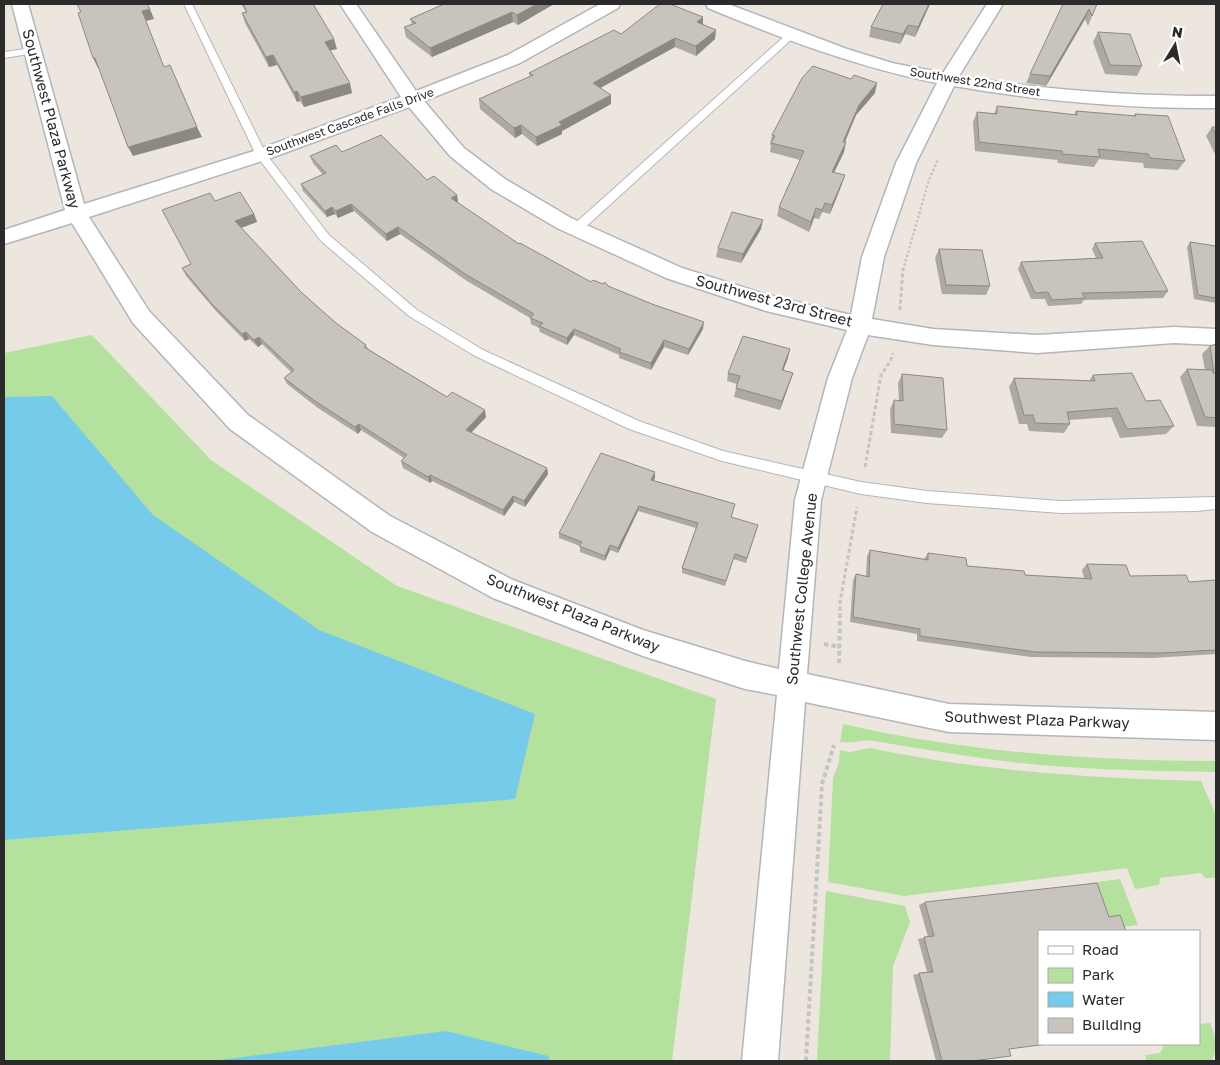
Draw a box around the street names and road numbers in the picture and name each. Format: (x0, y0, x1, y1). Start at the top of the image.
street label: Southwest Plaza Parkway (19, 27, 85, 211)
street label: Southwest 22nd Street (909, 64, 1042, 99)
street label: Southwest Cascade Falls Drive (264, 84, 436, 159)
street label: Southwest 23rd Street (694, 270, 855, 330)
street label: Southwest College Avenue (782, 492, 820, 686)
street label: Southwest Plaza Parkway (484, 569, 663, 655)
street label: Southwest Plaza Parkway (944, 707, 1130, 731)

